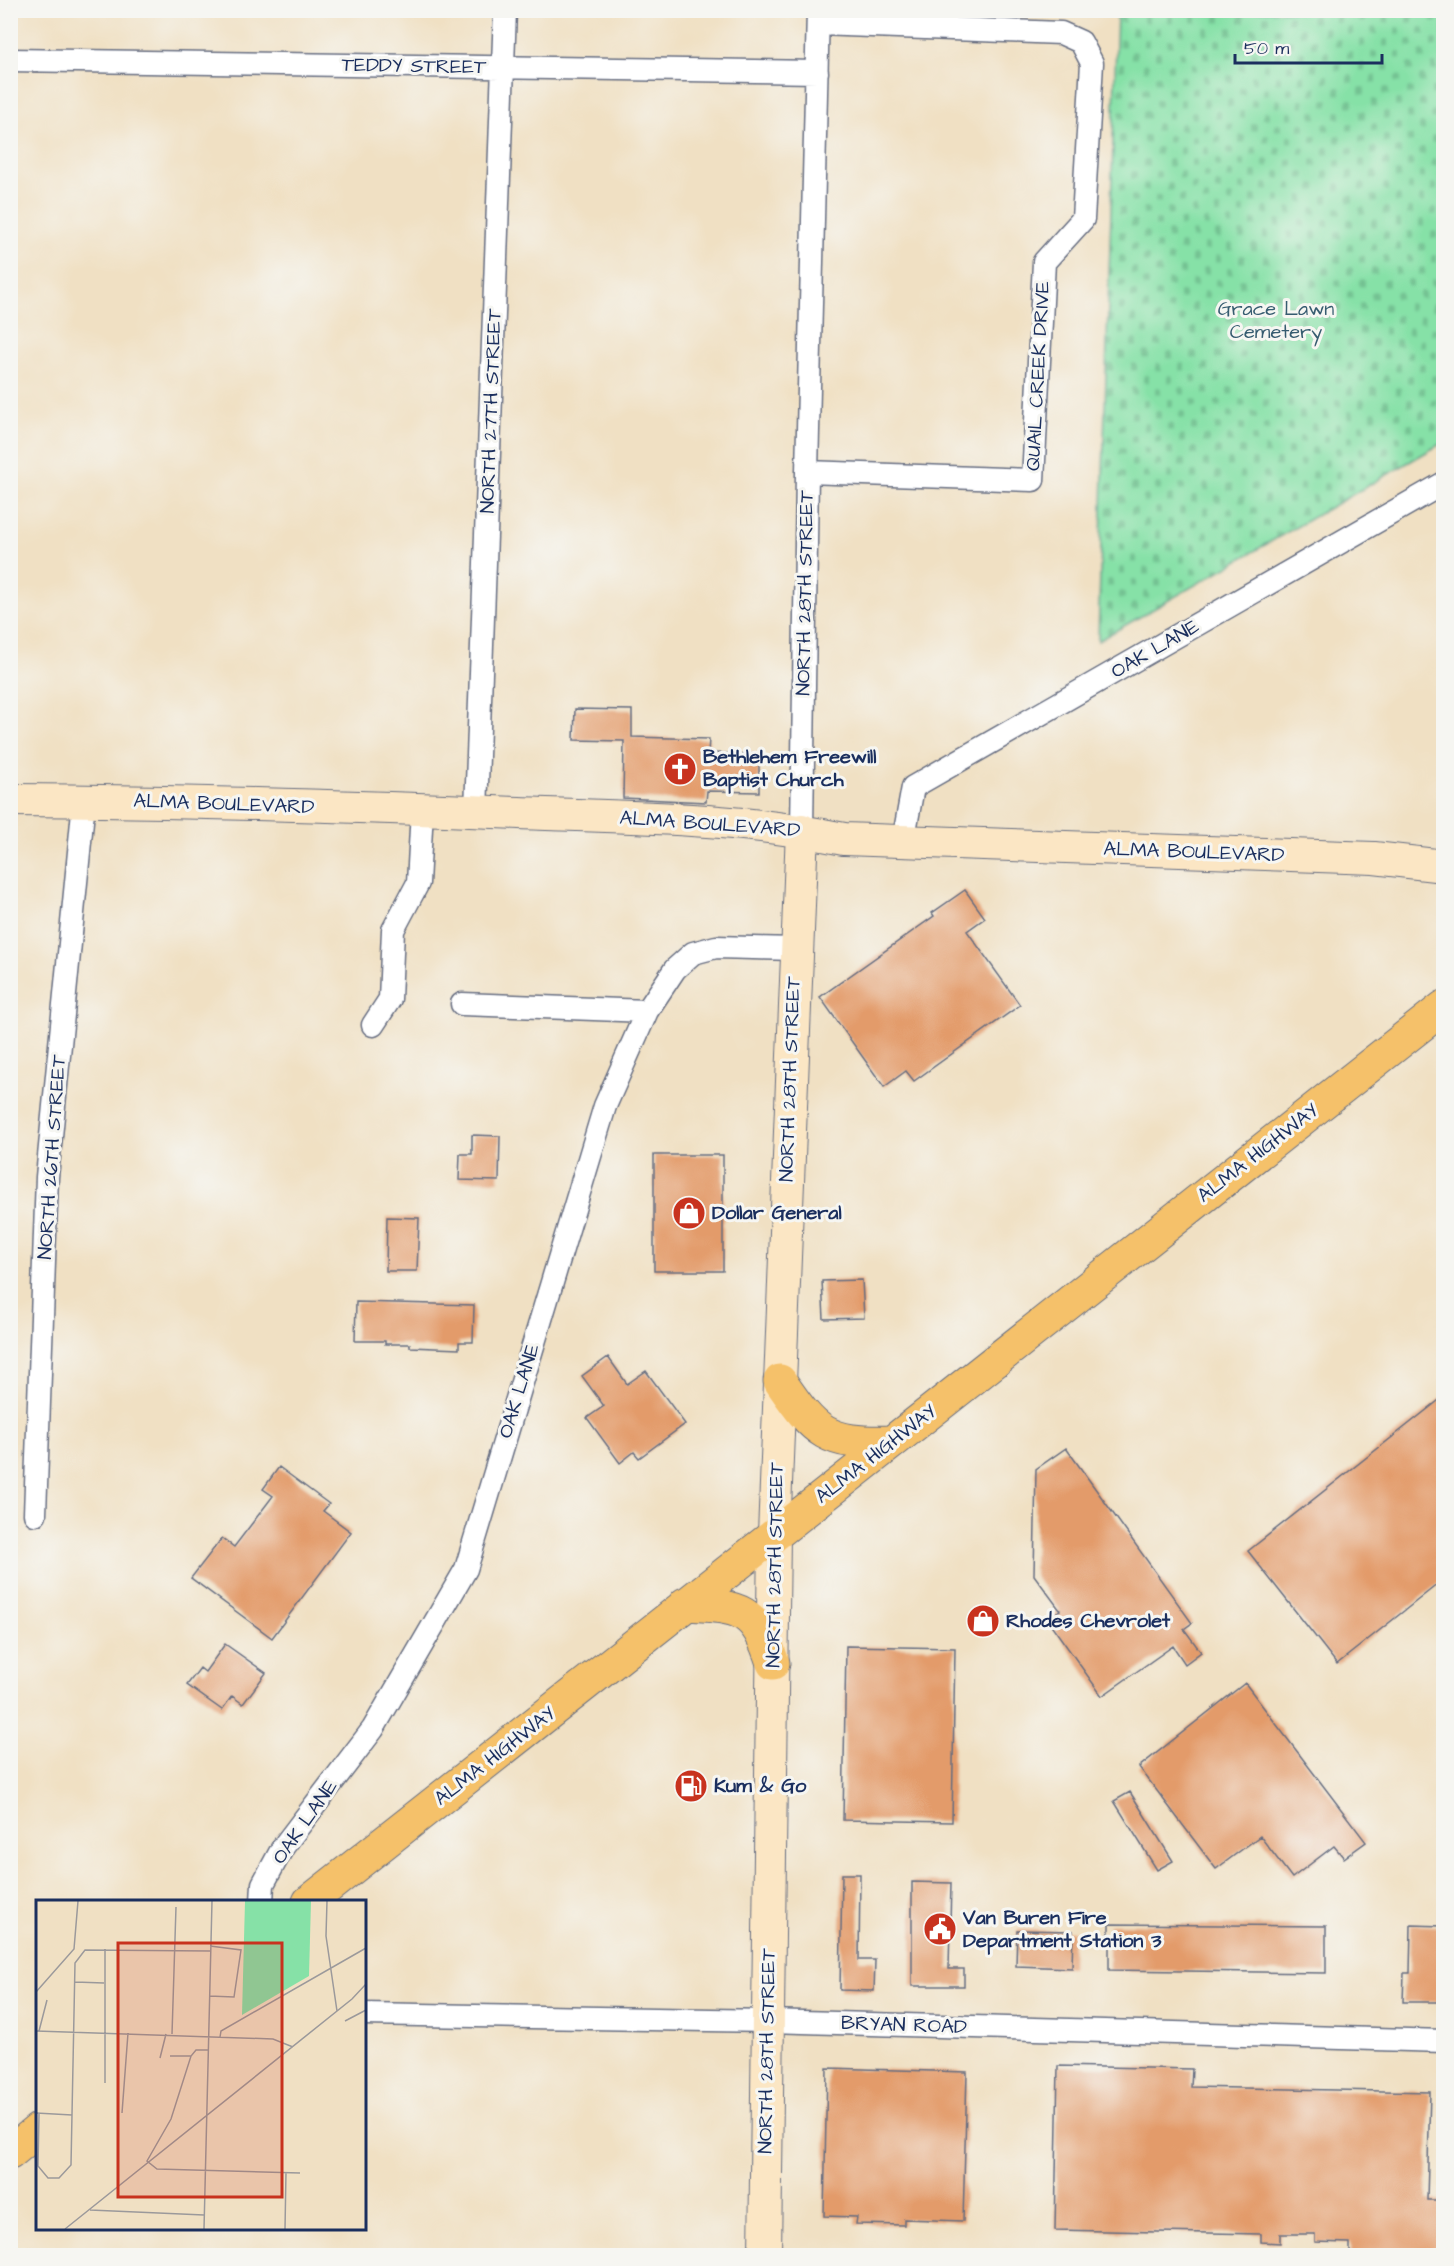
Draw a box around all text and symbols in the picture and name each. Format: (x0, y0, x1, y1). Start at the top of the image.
scale bar (1235, 27, 1382, 65)
text: 50 m (1244, 36, 1289, 61)
street label: TEDDY STREET (341, 51, 487, 81)
street label: QUAIL CREEK DRIVE (1019, 280, 1057, 472)
park label: Grace Lawn Cemetery (1218, 295, 1334, 347)
street label: NORTH 27TH STREET (473, 308, 509, 514)
street label: NORTH 28TH STREET (789, 489, 821, 696)
street label: OAK LANE (1106, 612, 1204, 685)
place label: Bethlehem Freewill Baptist Church (703, 743, 876, 794)
church icon: Bethlehem Freewill Baptist Church (662, 751, 698, 787)
street label: ALMA BOULEVARD (133, 787, 315, 821)
street label: ALMA BOULEVARD (619, 804, 801, 844)
street label: ALMA BOULEVARD (1103, 835, 1285, 869)
street label: NORTH 28TH STREET (772, 975, 808, 1182)
street label: NORTH 26TH STREET (31, 1053, 73, 1260)
street label: ALMA HIGHWAY (1191, 1096, 1325, 1209)
shop icon: Dollar General (671, 1195, 707, 1231)
place label: Dollar General (712, 1199, 842, 1227)
street label: OAK LANE (491, 1340, 547, 1442)
street label: ALMA HIGHWAY (809, 1397, 943, 1510)
street label: NORTH 28TH STREET (759, 1461, 791, 1668)
shop icon: Rhodes Chevrolet (965, 1603, 1001, 1639)
place label: Rhodes Chevrolet (1006, 1607, 1171, 1635)
street label: ALMA HIGHWAY (428, 1699, 562, 1812)
fuel station icon: Kum & Go (673, 1768, 709, 1804)
place label: Kum & Go (714, 1772, 807, 1800)
street label: OAK LANE (266, 1774, 344, 1870)
inset map (36, 1900, 366, 2230)
place label: Van Buren Fire Department Station 3 (962, 1904, 1162, 1955)
public building icon: Van Buren Fire Department Station 3 (922, 1911, 958, 1947)
street label: NORTH 28TH STREET (751, 1947, 783, 2154)
street label: BRYAN ROAD (841, 2009, 967, 2041)

